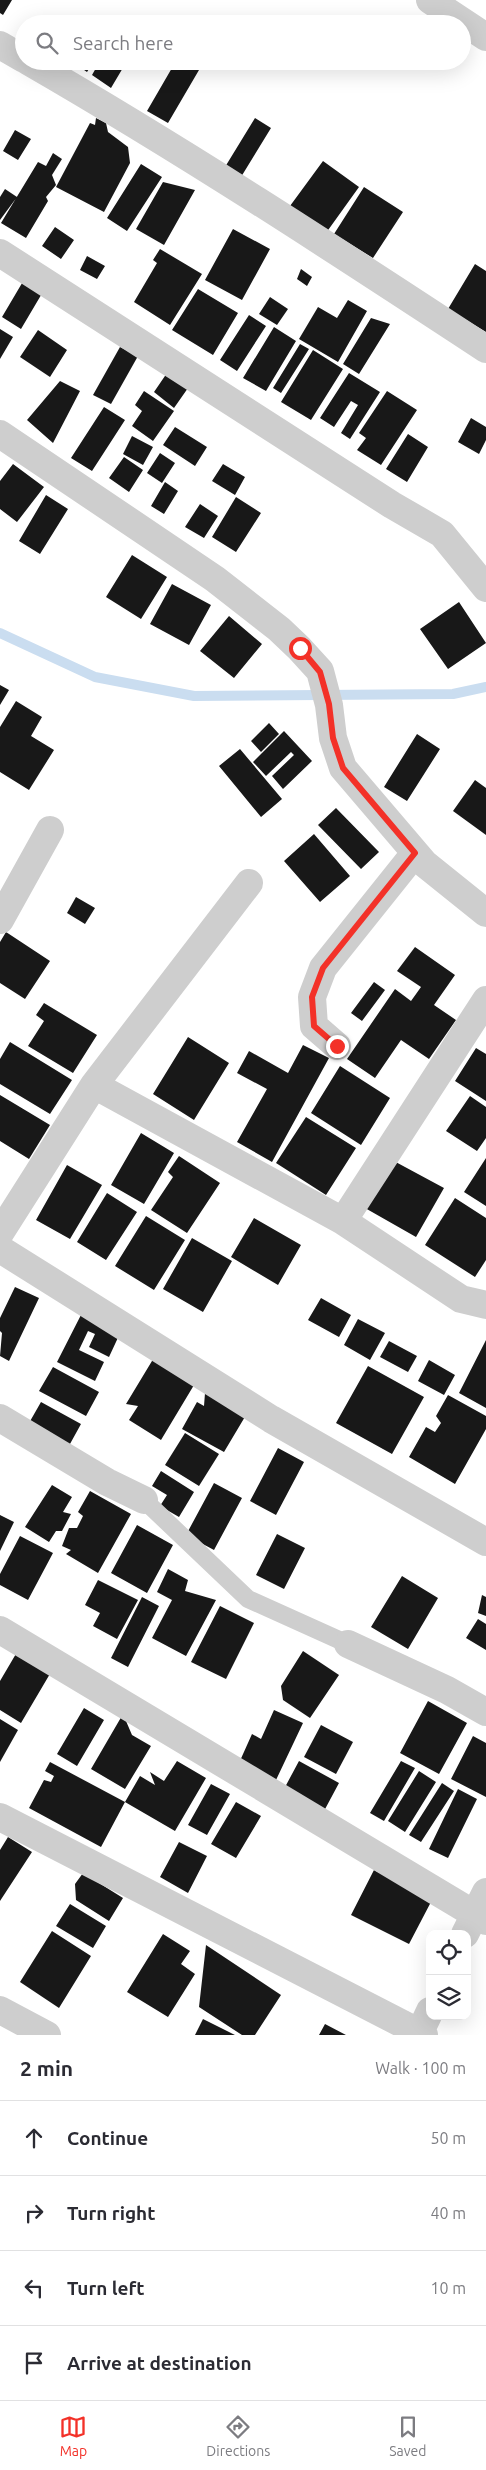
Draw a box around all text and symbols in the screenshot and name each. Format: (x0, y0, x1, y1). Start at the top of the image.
search box (15, 15, 471, 70)
icon: search (33, 29, 61, 57)
text: Search here (73, 32, 173, 54)
route start (289, 637, 312, 660)
route end (326, 1035, 349, 1058)
map controls (426, 1930, 471, 2020)
button: locate (426, 1930, 471, 1975)
button: layers (426, 1975, 471, 2020)
text: 2 min (20, 2056, 73, 2080)
text: Walk · 100 m (375, 2059, 466, 2077)
icon: ahead (20, 2124, 48, 2152)
text: Continue (67, 2127, 148, 2149)
text: 50 m (430, 2129, 466, 2147)
icon: right (20, 2199, 48, 2227)
text: Turn right (67, 2202, 155, 2224)
text: 40 m (430, 2204, 466, 2222)
icon: left (20, 2274, 48, 2302)
text: Turn left (67, 2277, 145, 2299)
text: 10 m (430, 2279, 466, 2297)
icon: arrive (20, 2349, 48, 2377)
text: Arrive at destination (67, 2352, 252, 2374)
tab: Map (59, 2413, 87, 2459)
tab: Directions (206, 2413, 270, 2459)
tab: Saved (389, 2413, 427, 2459)

